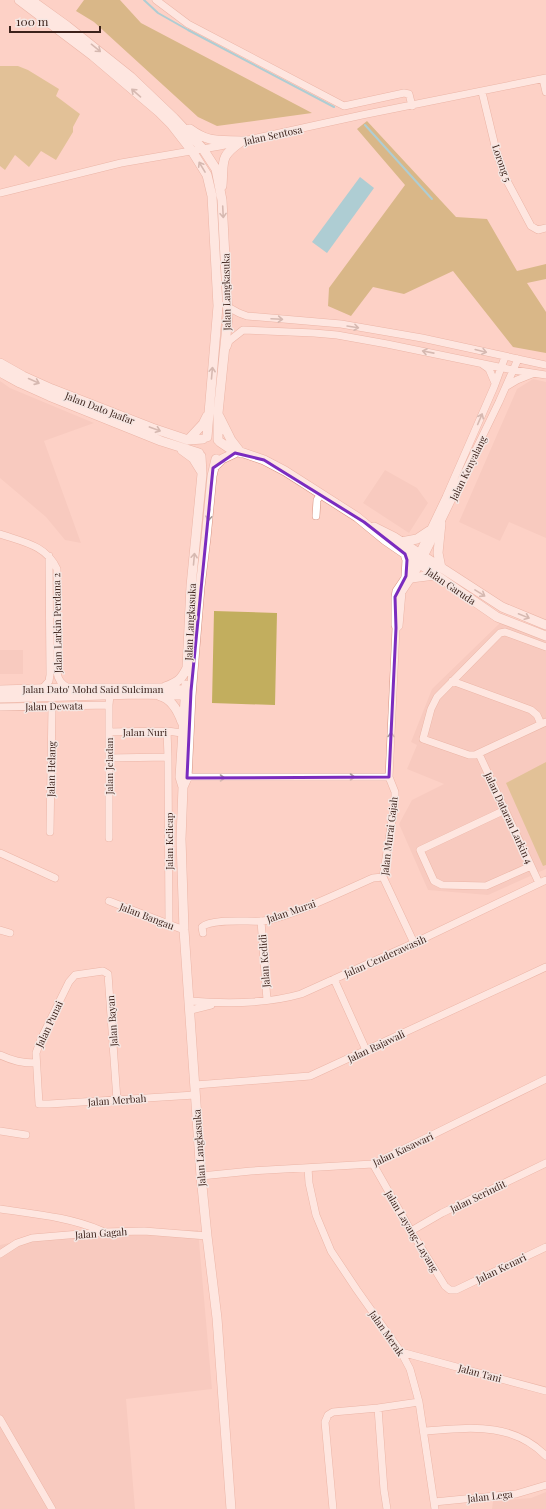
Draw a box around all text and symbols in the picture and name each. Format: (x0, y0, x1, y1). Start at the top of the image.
scale bar (10, 8, 100, 34)
text: 100 m (16, 13, 49, 29)
one-way arrow (90, 44, 101, 52)
one-way arrow (131, 88, 142, 97)
street label: Jalan Sentosa (242, 122, 303, 148)
street label: Lorong 5 (489, 142, 515, 184)
one-way arrow (198, 161, 206, 173)
one-way arrow (219, 205, 226, 218)
street label: Jalan Langkasuka (218, 253, 234, 332)
one-way arrow (270, 315, 283, 323)
one-way arrow (347, 323, 360, 331)
one-way arrow (422, 348, 435, 356)
one-way arrow (474, 348, 487, 355)
one-way arrow (209, 367, 216, 380)
one-way arrow (28, 378, 40, 385)
street label: Jalan Dato Jaafar (62, 388, 137, 428)
one-way arrow (477, 414, 484, 426)
one-way arrow (149, 426, 162, 433)
street label: Jalan Kenyalang (446, 432, 490, 504)
one-way arrow (205, 508, 212, 521)
one-way arrow (190, 553, 198, 566)
street label: Jalan Garuda (422, 564, 479, 608)
street label: Jalan Larkin Perdana 2 (49, 573, 65, 674)
street label: Jalan Langkasuka (181, 583, 199, 662)
one-way arrow (474, 589, 485, 597)
one-way arrow (518, 613, 530, 620)
street label: Jalan Dato' Mohd Said Suleiman (21, 682, 164, 696)
street label: Jalan Dewata (24, 698, 83, 714)
street label: Jalan Nuri (122, 725, 167, 739)
one-way arrow (387, 732, 394, 745)
street label: Jalan Jeladan (102, 737, 116, 796)
street label: Jalan Helang (43, 740, 58, 798)
street label: Jalan Dataran Larkin 4 (481, 769, 536, 866)
one-way arrow (342, 773, 355, 781)
one-way arrow (212, 774, 225, 782)
street label: Jalan Murai Gajah (377, 796, 401, 877)
street label: Jalan Kelicap (162, 812, 176, 871)
street label: Jalan Murai (264, 896, 317, 926)
street label: Jalan Bangau (117, 899, 176, 933)
street label: Jalan Cenderawasih (341, 932, 428, 981)
street label: Jalan Kedidi (255, 934, 273, 989)
street label: Jalan Bayan (103, 995, 121, 1048)
street label: Jalan Punai (32, 998, 66, 1050)
street label: Jalan Rajawali (344, 1027, 407, 1066)
street label: Jalan Merbah (86, 1091, 147, 1109)
street label: Jalan Langkasuka (189, 1109, 209, 1188)
street label: Jalan Kasawari (370, 1129, 436, 1170)
street label: Jalan Serindit (447, 1176, 509, 1216)
street label: Jalan Layang-Layang (382, 1187, 442, 1275)
street label: Jalan Gagah (73, 1224, 128, 1242)
street label: Jalan Kenari (473, 1250, 529, 1287)
street label: Jalan Merak (366, 1307, 408, 1359)
street label: Jalan Tani (456, 1360, 503, 1385)
street label: Jalan Lega (466, 1487, 513, 1505)

